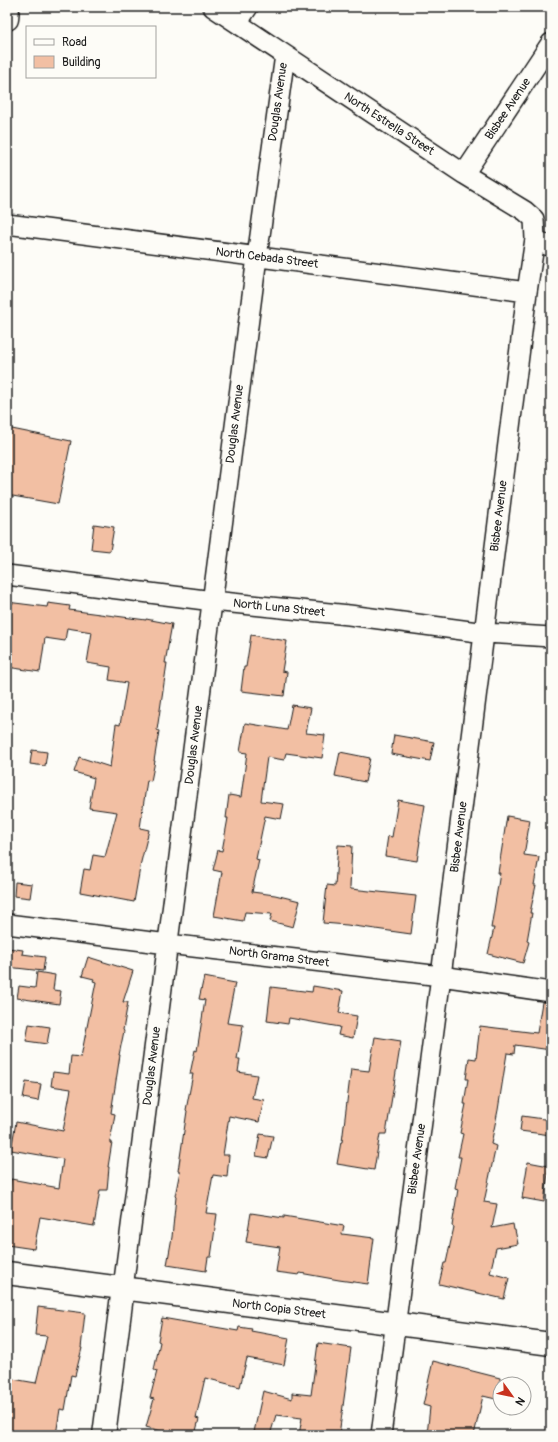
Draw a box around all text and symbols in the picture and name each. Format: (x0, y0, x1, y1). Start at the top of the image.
legend (26, 26, 156, 78)
text: Road (62, 35, 87, 50)
text: Building (62, 55, 101, 70)
street label: Douglas Avenue (265, 62, 291, 142)
street label: Bisbee Avenue (482, 75, 534, 143)
street label: North Estrella Street (341, 89, 437, 159)
street label: North Cebada Street (215, 244, 319, 272)
street label: Douglas Avenue (223, 384, 247, 464)
street label: Bisbee Avenue (487, 480, 511, 552)
street label: North Luna Street (232, 596, 326, 620)
street label: Douglas Avenue (182, 705, 206, 785)
street label: Bisbee Avenue (447, 801, 471, 873)
street label: North Grama Street (228, 943, 330, 971)
street label: Douglas Avenue (140, 1026, 164, 1106)
street label: Bisbee Avenue (405, 1122, 429, 1195)
street label: North Copia Street (231, 1296, 327, 1322)
north arrow (492, 1376, 532, 1416)
text: N (512, 1395, 527, 1408)

